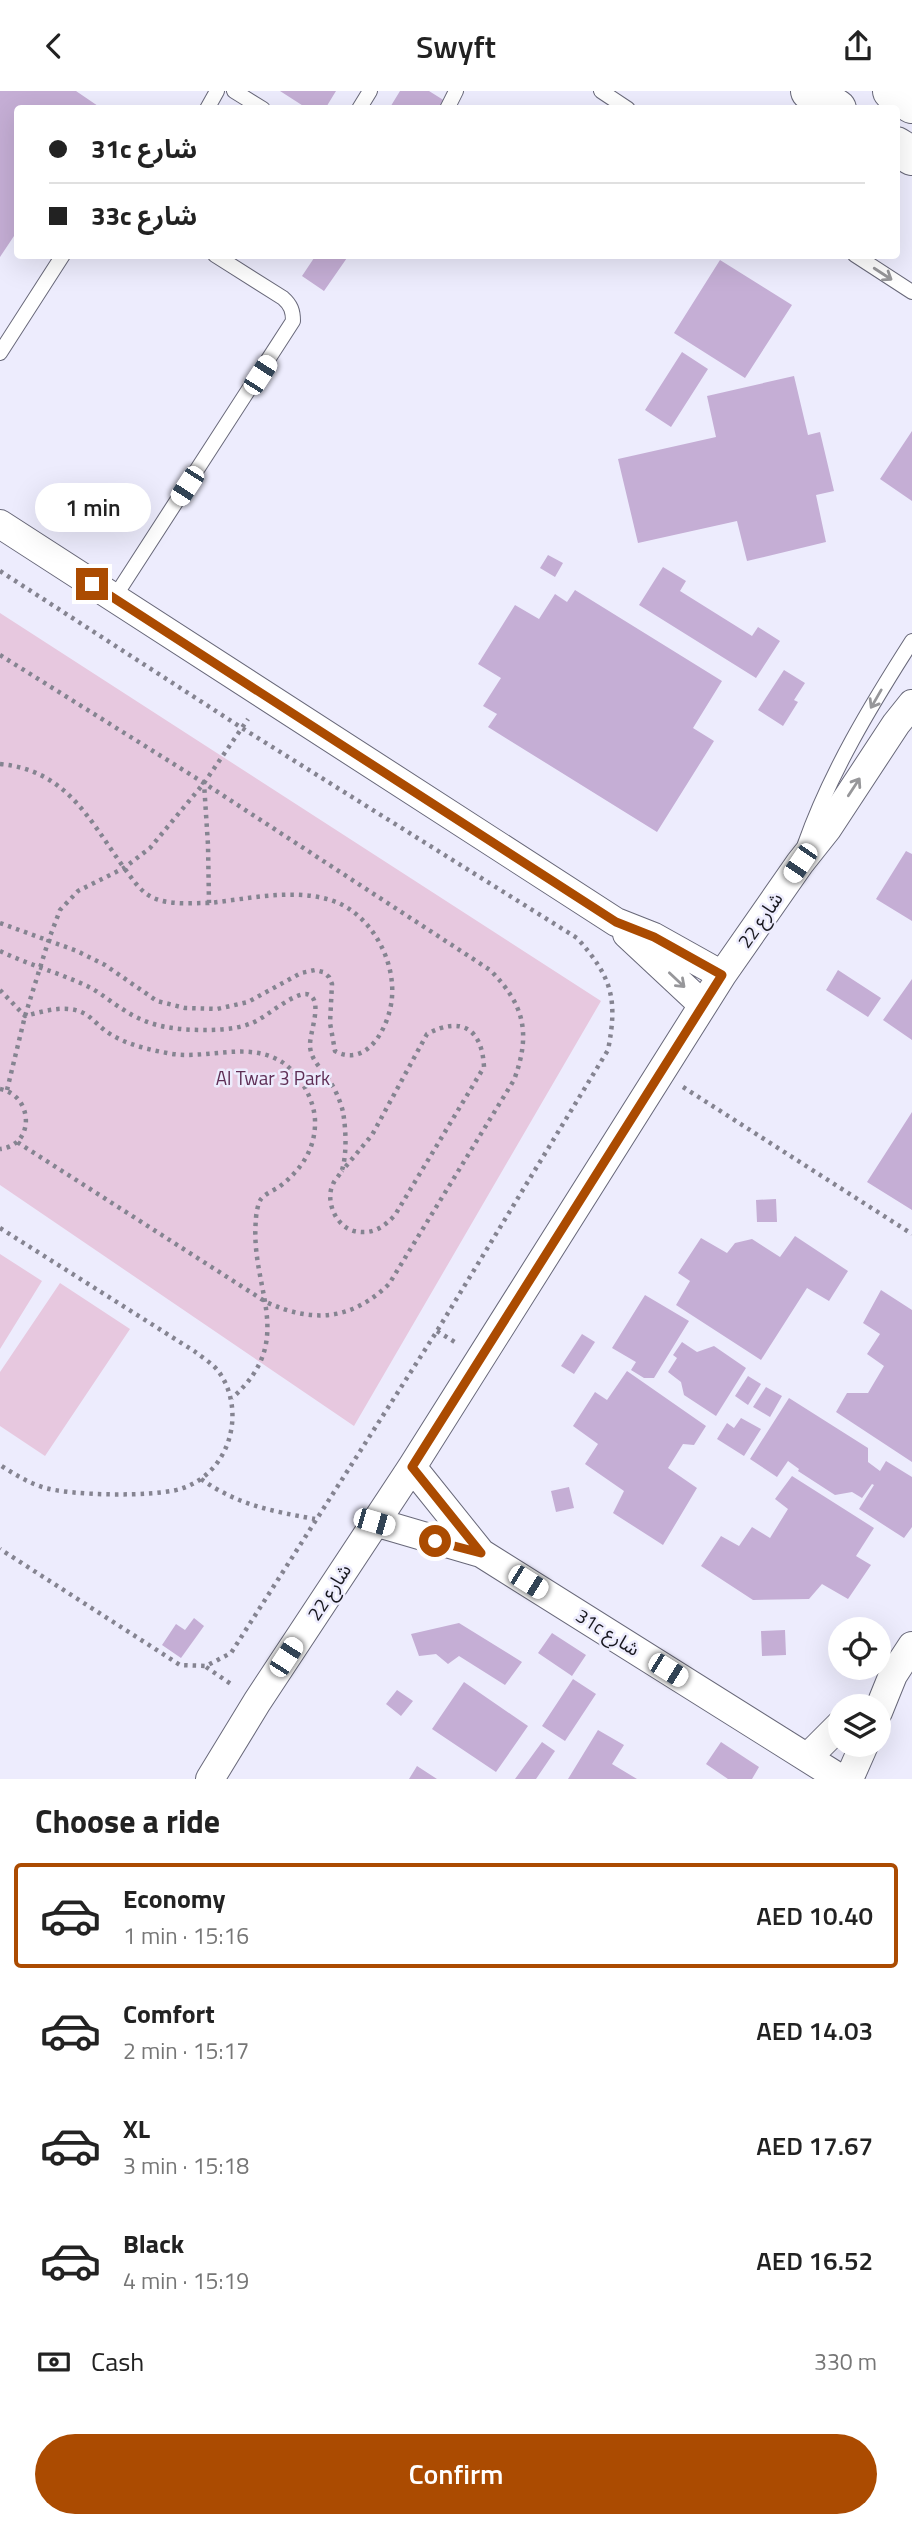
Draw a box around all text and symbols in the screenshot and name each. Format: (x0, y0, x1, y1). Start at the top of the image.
text: Swyft (416, 22, 496, 70)
icon: back (35, 27, 73, 65)
icon: share (839, 27, 877, 65)
text: 31c شارع (91, 129, 197, 168)
text: 33c شارع (91, 196, 197, 235)
one-way arrow (873, 267, 893, 281)
car (240, 352, 281, 398)
car (167, 463, 208, 509)
callout: 1 min (34, 483, 150, 531)
text: 1 min (65, 490, 121, 525)
route end (76, 568, 108, 600)
one-way arrow (869, 689, 883, 709)
one-way arrow (846, 778, 861, 797)
car (780, 840, 821, 886)
street label: شارع 22 (730, 886, 789, 954)
one-way arrow (668, 972, 685, 989)
park label: Al Twar 3 Park (216, 1063, 330, 1092)
car (351, 1506, 398, 1538)
route start (419, 1525, 451, 1557)
street label: شارع 22 (299, 1558, 358, 1626)
car (505, 1562, 552, 1602)
street label: 31c شارع (571, 1601, 646, 1663)
map controls (828, 1617, 891, 1757)
button: locate (828, 1617, 891, 1680)
car (266, 1634, 307, 1680)
car (645, 1650, 692, 1690)
button: layers (828, 1694, 891, 1757)
text: Choose a ride (35, 1797, 220, 1845)
text: Economy (123, 1879, 225, 1918)
icon: car (39, 1884, 102, 1947)
text: AED 10.40 (756, 1896, 873, 1935)
text: 1 min · 15:16 (123, 1918, 249, 1953)
text: Comfort (123, 1994, 215, 2033)
icon: car (39, 1999, 102, 2062)
text: AED 14.03 (756, 2011, 873, 2050)
text: 2 min · 15:17 (123, 2033, 249, 2068)
text: XL (123, 2109, 150, 2148)
icon: car (39, 2114, 102, 2177)
text: AED 17.67 (756, 2126, 873, 2165)
text: 3 min · 15:18 (123, 2148, 249, 2183)
text: Black (123, 2224, 184, 2263)
icon: car (39, 2229, 102, 2292)
text: AED 16.52 (756, 2241, 873, 2280)
text: 4 min · 15:19 (123, 2263, 249, 2298)
text: Cash (91, 2342, 144, 2381)
icon: cash (35, 2343, 73, 2381)
text: 330 m (814, 2344, 877, 2379)
button: Confirm (35, 2434, 877, 2514)

